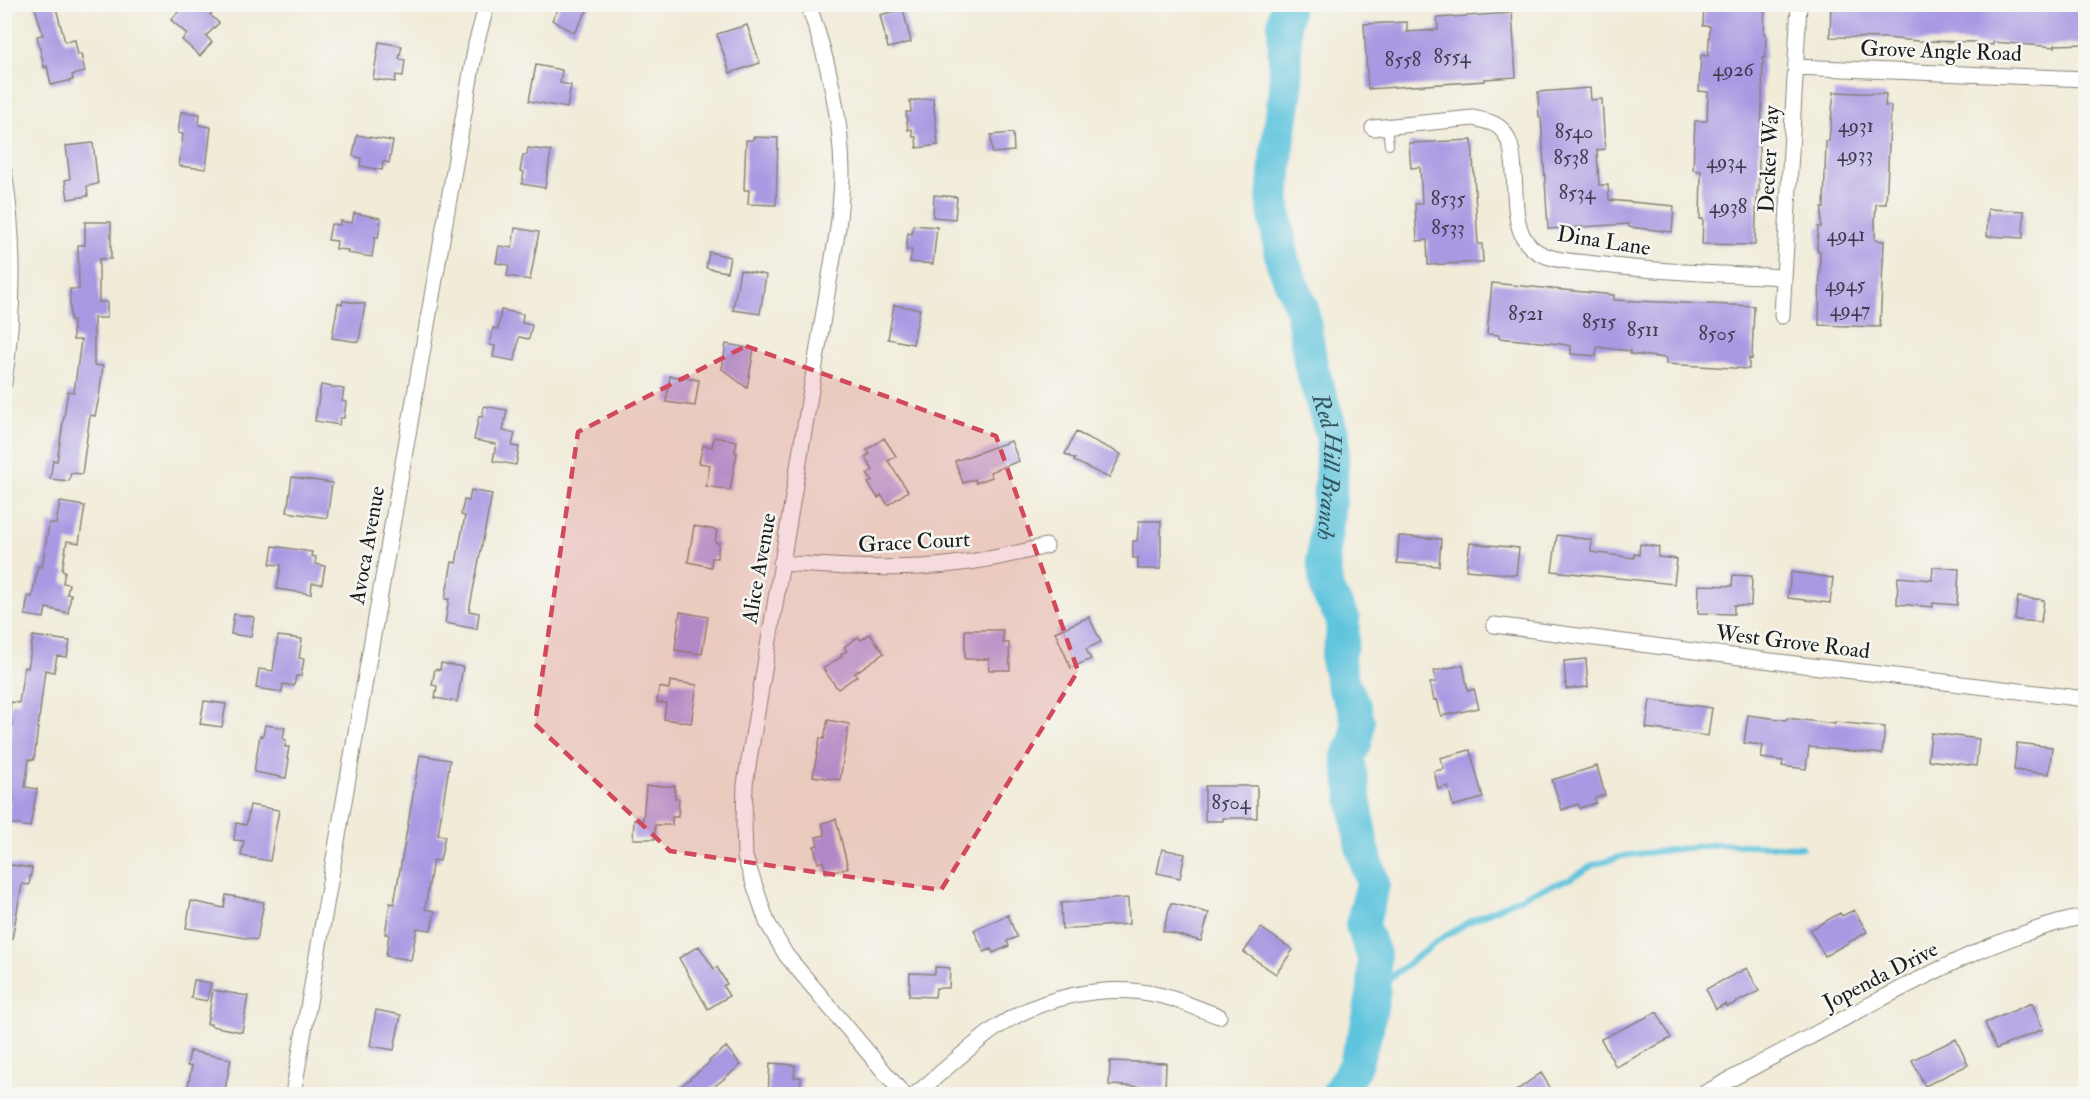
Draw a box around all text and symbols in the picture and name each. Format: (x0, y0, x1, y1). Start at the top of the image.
street label: Grove Angle Road (1860, 34, 2022, 68)
house number: 8554 (1433, 44, 1472, 69)
house number: 8558 (1385, 47, 1421, 72)
house number: 4926 (1712, 57, 1755, 82)
street label: Decker Way (1752, 104, 1786, 213)
house number: 4931 (1838, 113, 1874, 138)
house number: 8540 (1555, 119, 1593, 144)
house number: 4933 (1837, 142, 1873, 167)
house number: 8538 (1553, 145, 1589, 170)
house number: 4934 (1706, 149, 1747, 174)
house number: 8534 (1559, 180, 1597, 205)
house number: 8535 (1431, 186, 1466, 211)
house number: 4938 (1709, 194, 1747, 219)
house number: 8533 (1431, 215, 1465, 240)
street label: Dina Lane (1555, 220, 1653, 262)
house number: 4941 (1827, 222, 1865, 247)
house number: 4945 (1825, 272, 1866, 297)
house number: 4947 (1830, 297, 1870, 322)
house number: 8521 (1508, 301, 1544, 326)
house number: 8515 (1582, 309, 1616, 334)
house number: 8511 (1627, 317, 1659, 342)
house number: 8505 (1698, 321, 1736, 346)
water label: Red Hill Branch (1304, 389, 1348, 542)
street label: Avoca Avenue (343, 484, 391, 607)
street label: Alice Avenue (735, 511, 782, 627)
street label: Grace Court (857, 525, 971, 559)
street label: West Grove Road (1713, 619, 1872, 665)
house number: 8504 (1212, 790, 1252, 815)
street label: Jopenda Drive (1817, 935, 1943, 1018)

